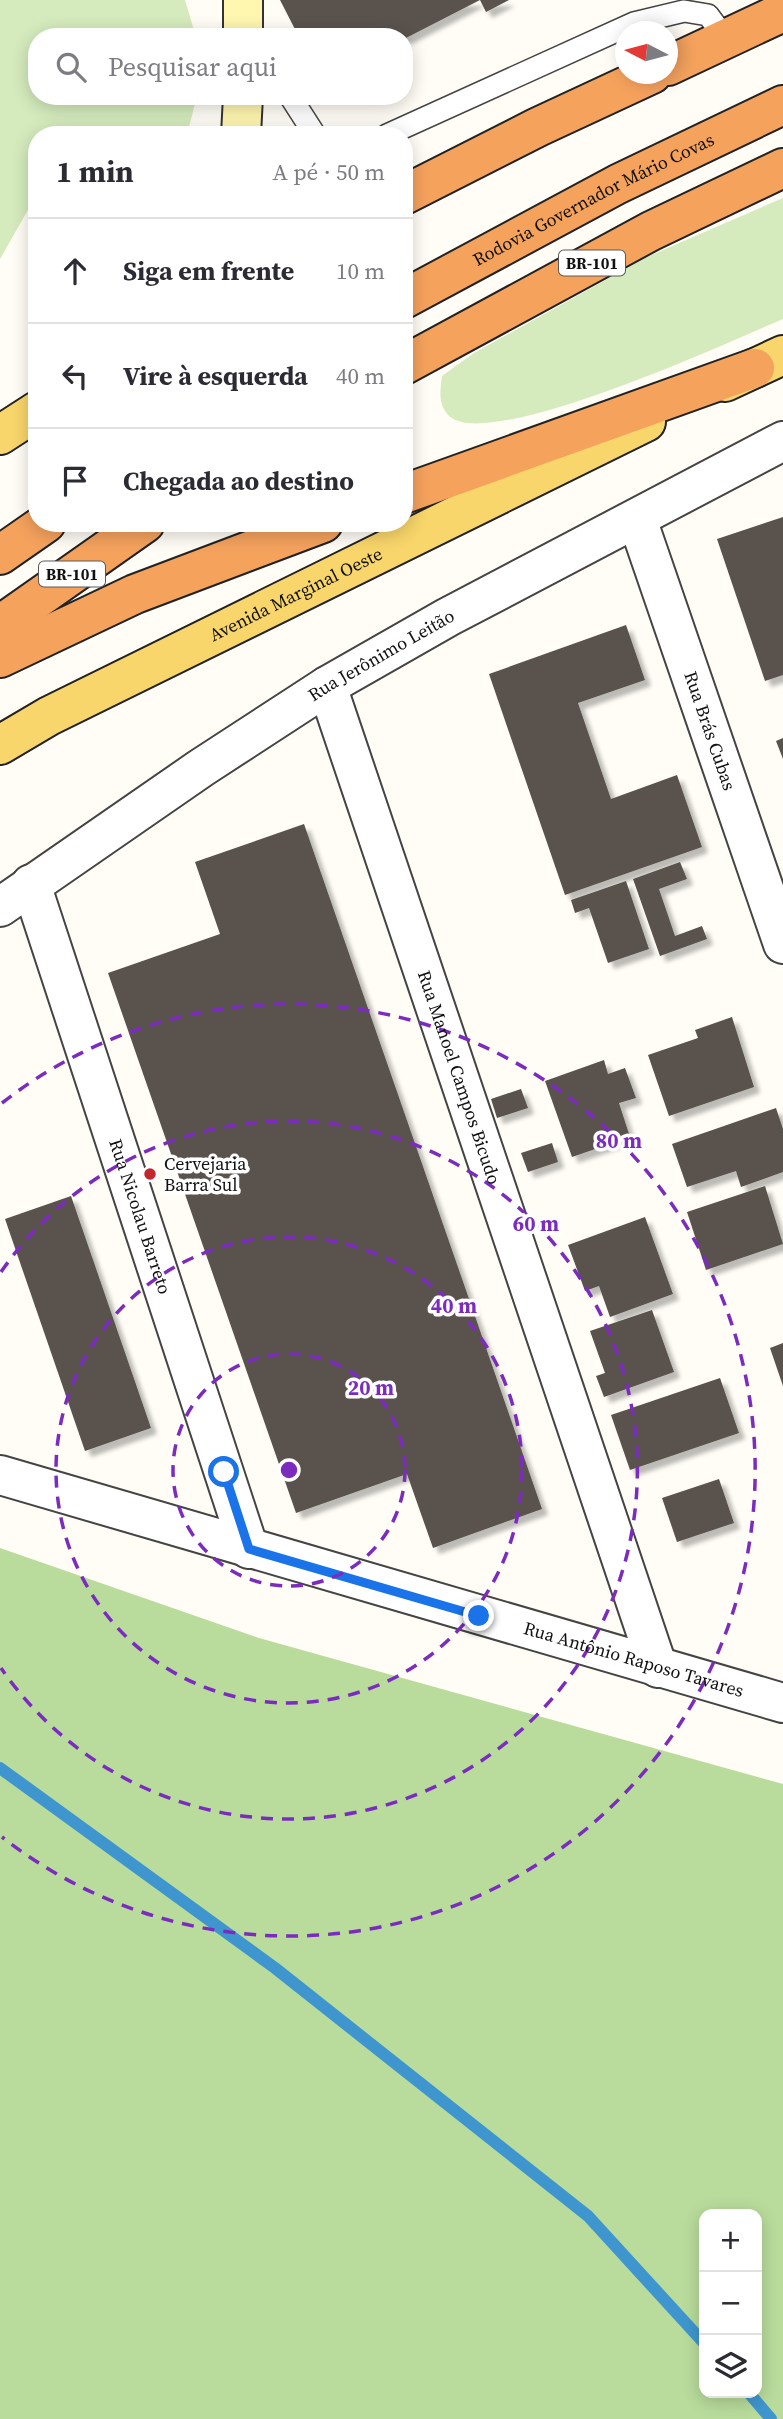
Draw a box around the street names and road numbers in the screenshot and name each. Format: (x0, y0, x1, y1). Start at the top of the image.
street label: Rodovia Governador Mário Covas (468, 127, 718, 272)
road number: BR-101 (559, 250, 625, 276)
street label: Avenida Marginal Oeste (205, 541, 386, 647)
road number: BR-101 (39, 562, 105, 586)
street label: Rua Jerônimo Leitão (303, 603, 459, 707)
street label: Rua Brás Cubas (678, 668, 742, 794)
street label: Rua Manoel Campos Bicudo (412, 967, 507, 1188)
street label: Rua Nicolau Barreto (103, 1136, 178, 1297)
street label: Rua Antônio Raposo Tavares (521, 1615, 747, 1703)

